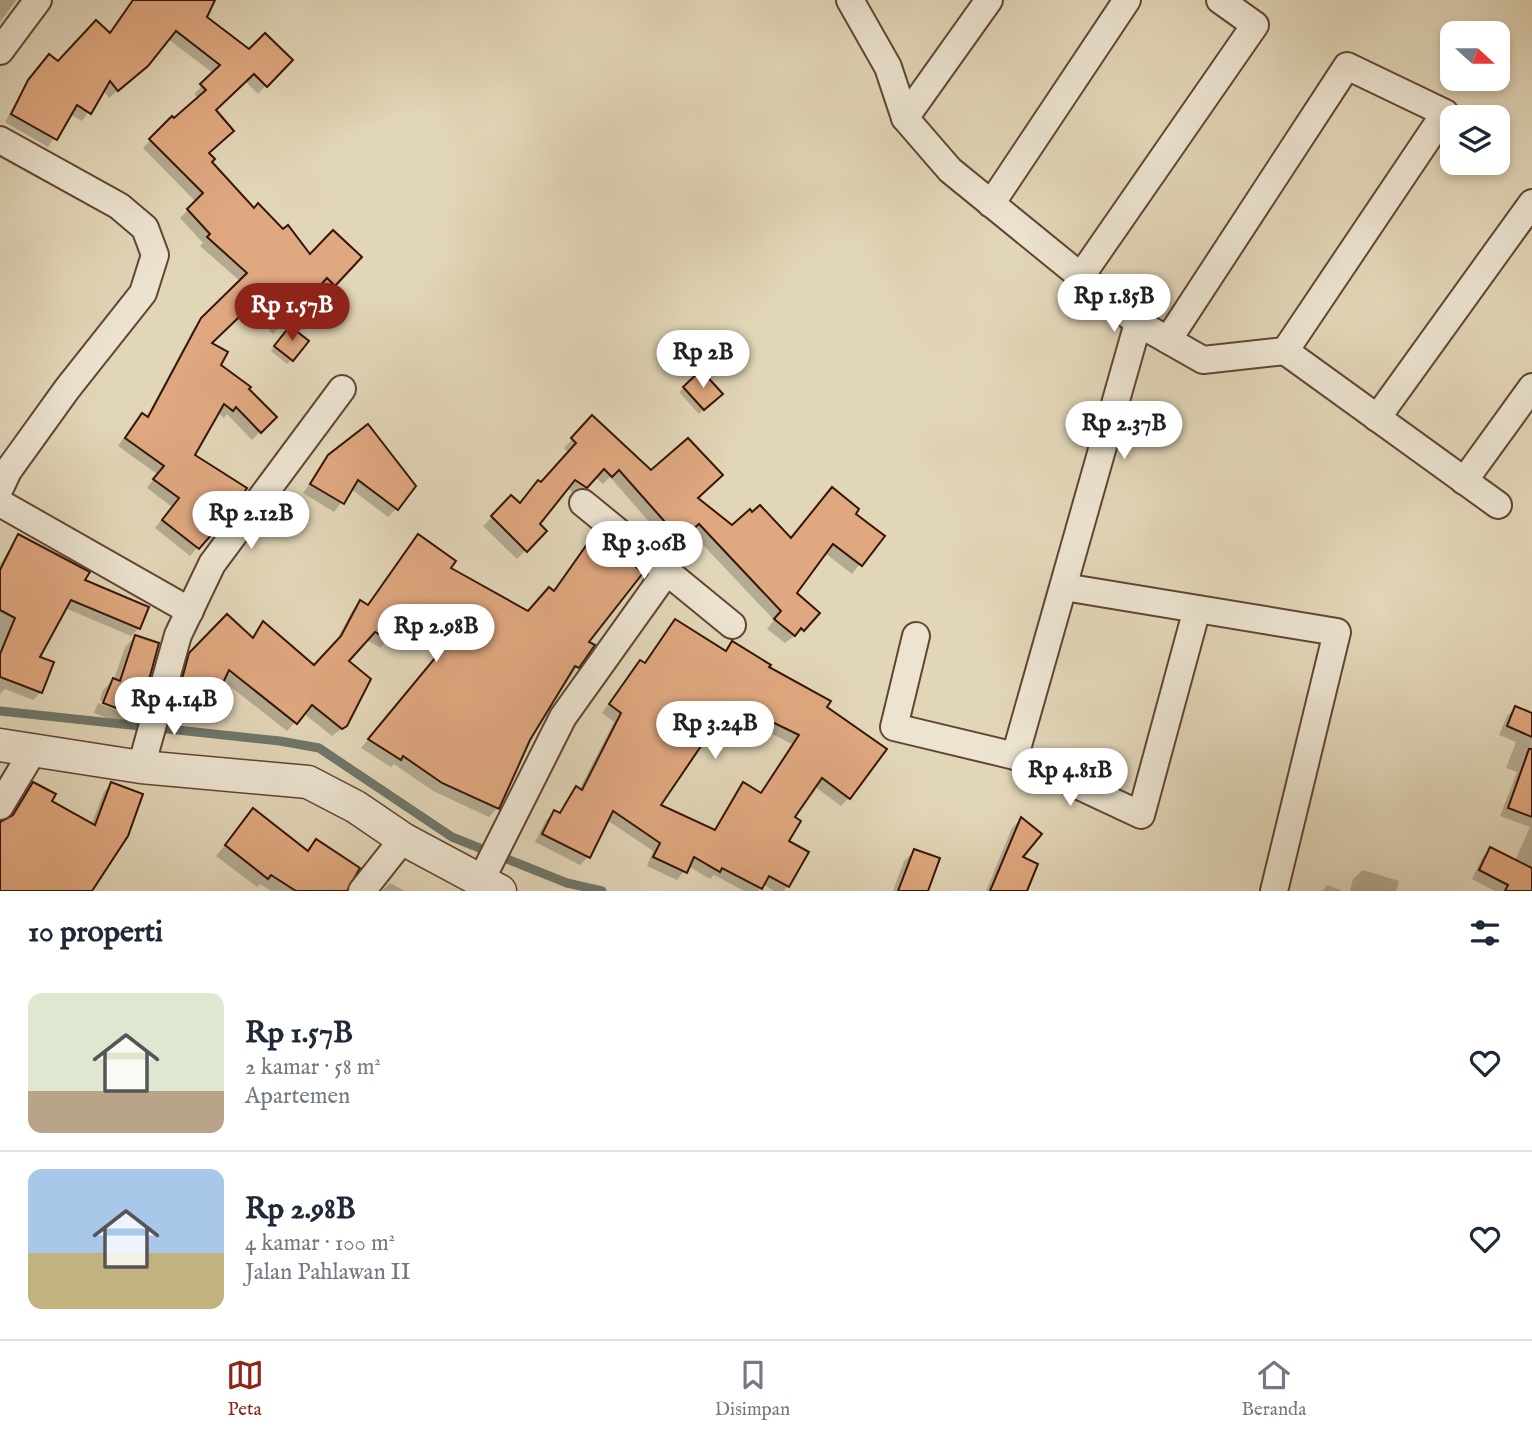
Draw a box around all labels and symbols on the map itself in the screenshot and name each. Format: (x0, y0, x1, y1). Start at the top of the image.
north arrow (1440, 21, 1510, 91)
pin: Rp 1.85B (1042, 274, 1186, 334)
pin: Rp 1.57B (220, 284, 364, 343)
pin: Rp 2B (654, 330, 752, 390)
pin: Rp 2.37B (1052, 402, 1196, 461)
pin: Rp 2.12B (179, 491, 323, 551)
pin: Rp 3.06B (572, 522, 716, 581)
pin: Rp 2.98B (364, 604, 508, 664)
pin: Rp 4.14B (102, 678, 246, 737)
pin: Rp 3.24B (643, 702, 787, 761)
pin: Rp 4.81B (998, 748, 1142, 808)

